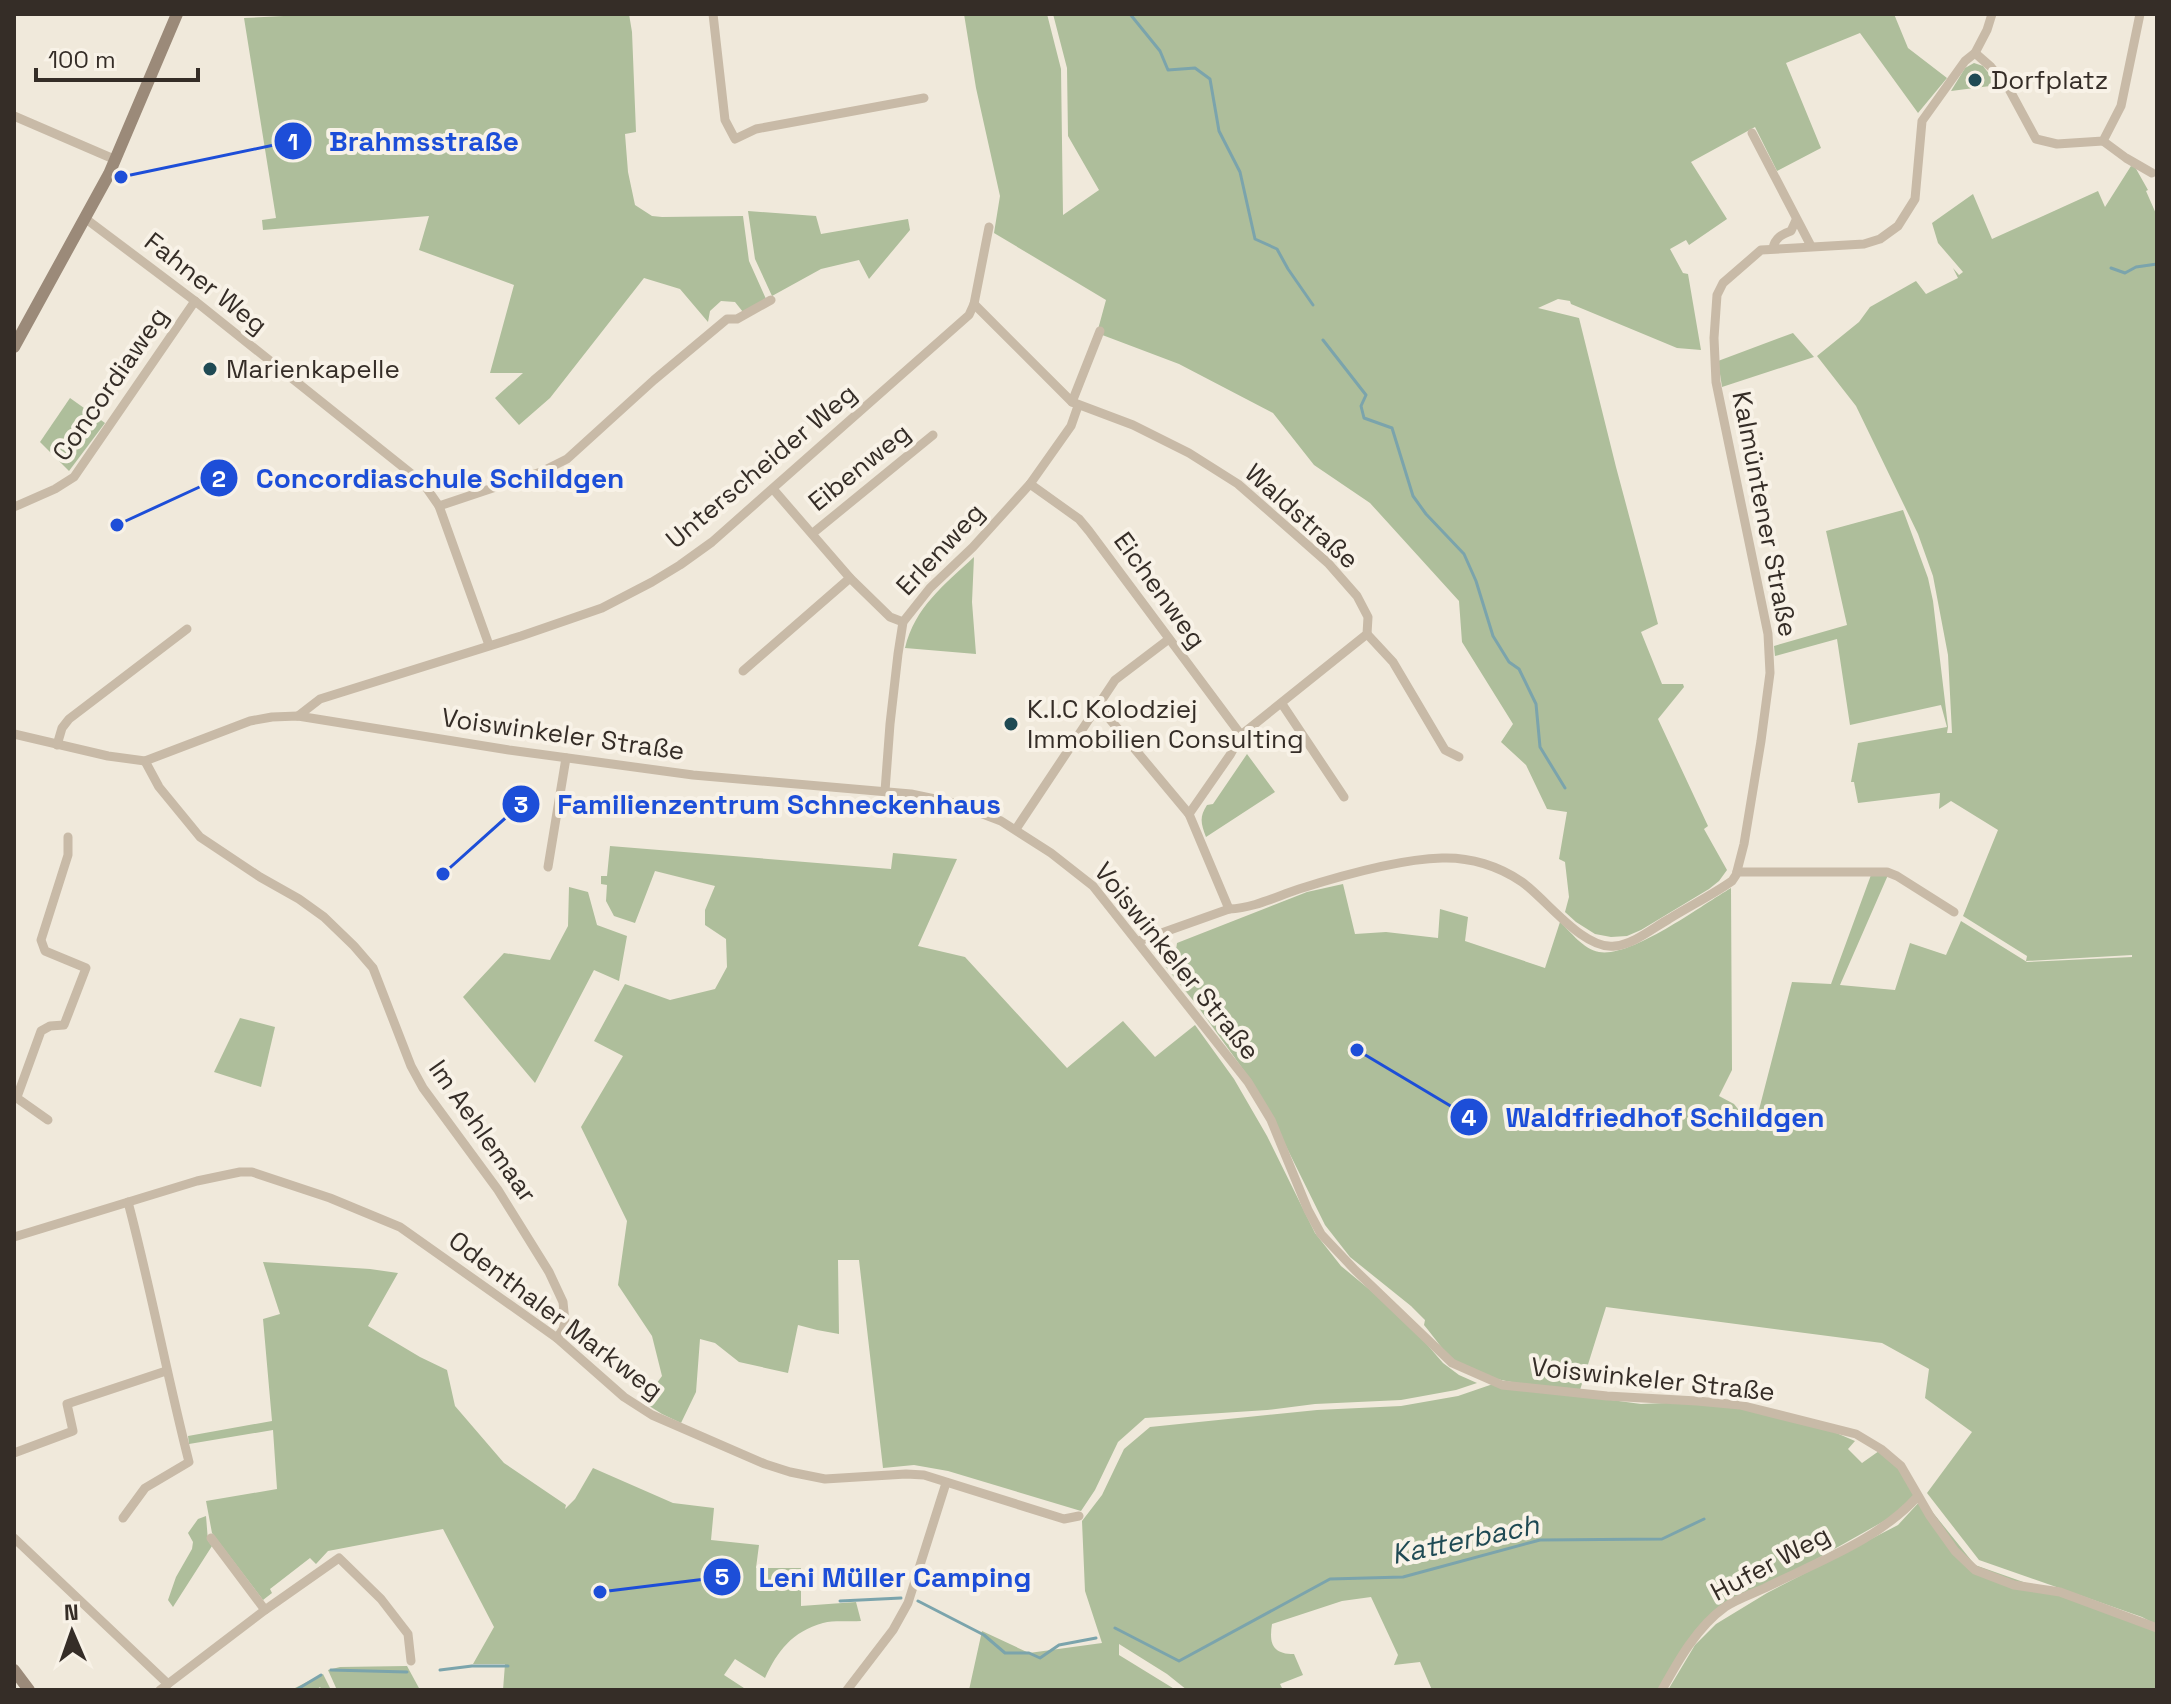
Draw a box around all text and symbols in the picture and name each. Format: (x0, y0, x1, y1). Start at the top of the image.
scale bar (36, 32, 198, 82)
text: 100 m (48, 44, 116, 75)
place label: Dorfplatz (1991, 63, 2108, 97)
marker: Dorfplatz (1966, 71, 1984, 89)
callout: Brahmsstraße (273, 115, 534, 167)
text: Brahmsstraße (329, 123, 519, 159)
text: 1 (288, 126, 298, 157)
street label: Fahner Weg (138, 224, 274, 342)
street label: Concordiaweg (44, 300, 176, 468)
place label: Marienkapelle (226, 352, 400, 386)
marker: Marienkapelle (201, 360, 219, 378)
street label: Unterscheider Weg (658, 376, 864, 556)
street label: Kalmüntener Straße (1725, 388, 1805, 640)
street label: Eibenweg (801, 416, 917, 518)
callout: Concordiaschule Schildgen (199, 452, 640, 504)
street label: Waldstraße (1238, 456, 1366, 576)
text: Concordiaschule Schildgen (256, 460, 624, 496)
text: 2 (212, 463, 226, 494)
street label: Erlenweg (888, 495, 992, 603)
street label: Eichenweg (1106, 525, 1214, 655)
place label: K.I.C Kolodziej Immobilien Consulting (1027, 692, 1304, 756)
street label: Voiswinkeler Straße (439, 700, 687, 768)
marker: K.I.C Kolodziej Immobilien Consulting (1002, 715, 1020, 733)
callout: Familienzentrum Schneckenhaus (501, 778, 1017, 830)
text: Familienzentrum Schneckenhaus (557, 786, 1001, 822)
text: 3 (514, 789, 528, 820)
street label: Voiswinkeler Straße (1087, 855, 1267, 1067)
street label: Im Aehlemaar (421, 1053, 545, 1209)
callout: Waldfriedhof Schildgen (1449, 1091, 1840, 1143)
text: Waldfriedhof Schildgen (1505, 1099, 1825, 1135)
text: 4 (1461, 1102, 1477, 1133)
street label: Odenthaler Markweg (442, 1223, 670, 1407)
street label: Voiswinkeler Straße (1529, 1349, 1777, 1409)
water label: Katterbach (1388, 1506, 1543, 1572)
street label: Hufer Weg (1705, 1517, 1835, 1609)
callout: Leni Müller Camping (702, 1551, 1047, 1603)
text: Leni Müller Camping (759, 1559, 1031, 1595)
text: 5 (715, 1561, 729, 1592)
north arrow (32, 1592, 112, 1672)
text: N (63, 1598, 79, 1626)

